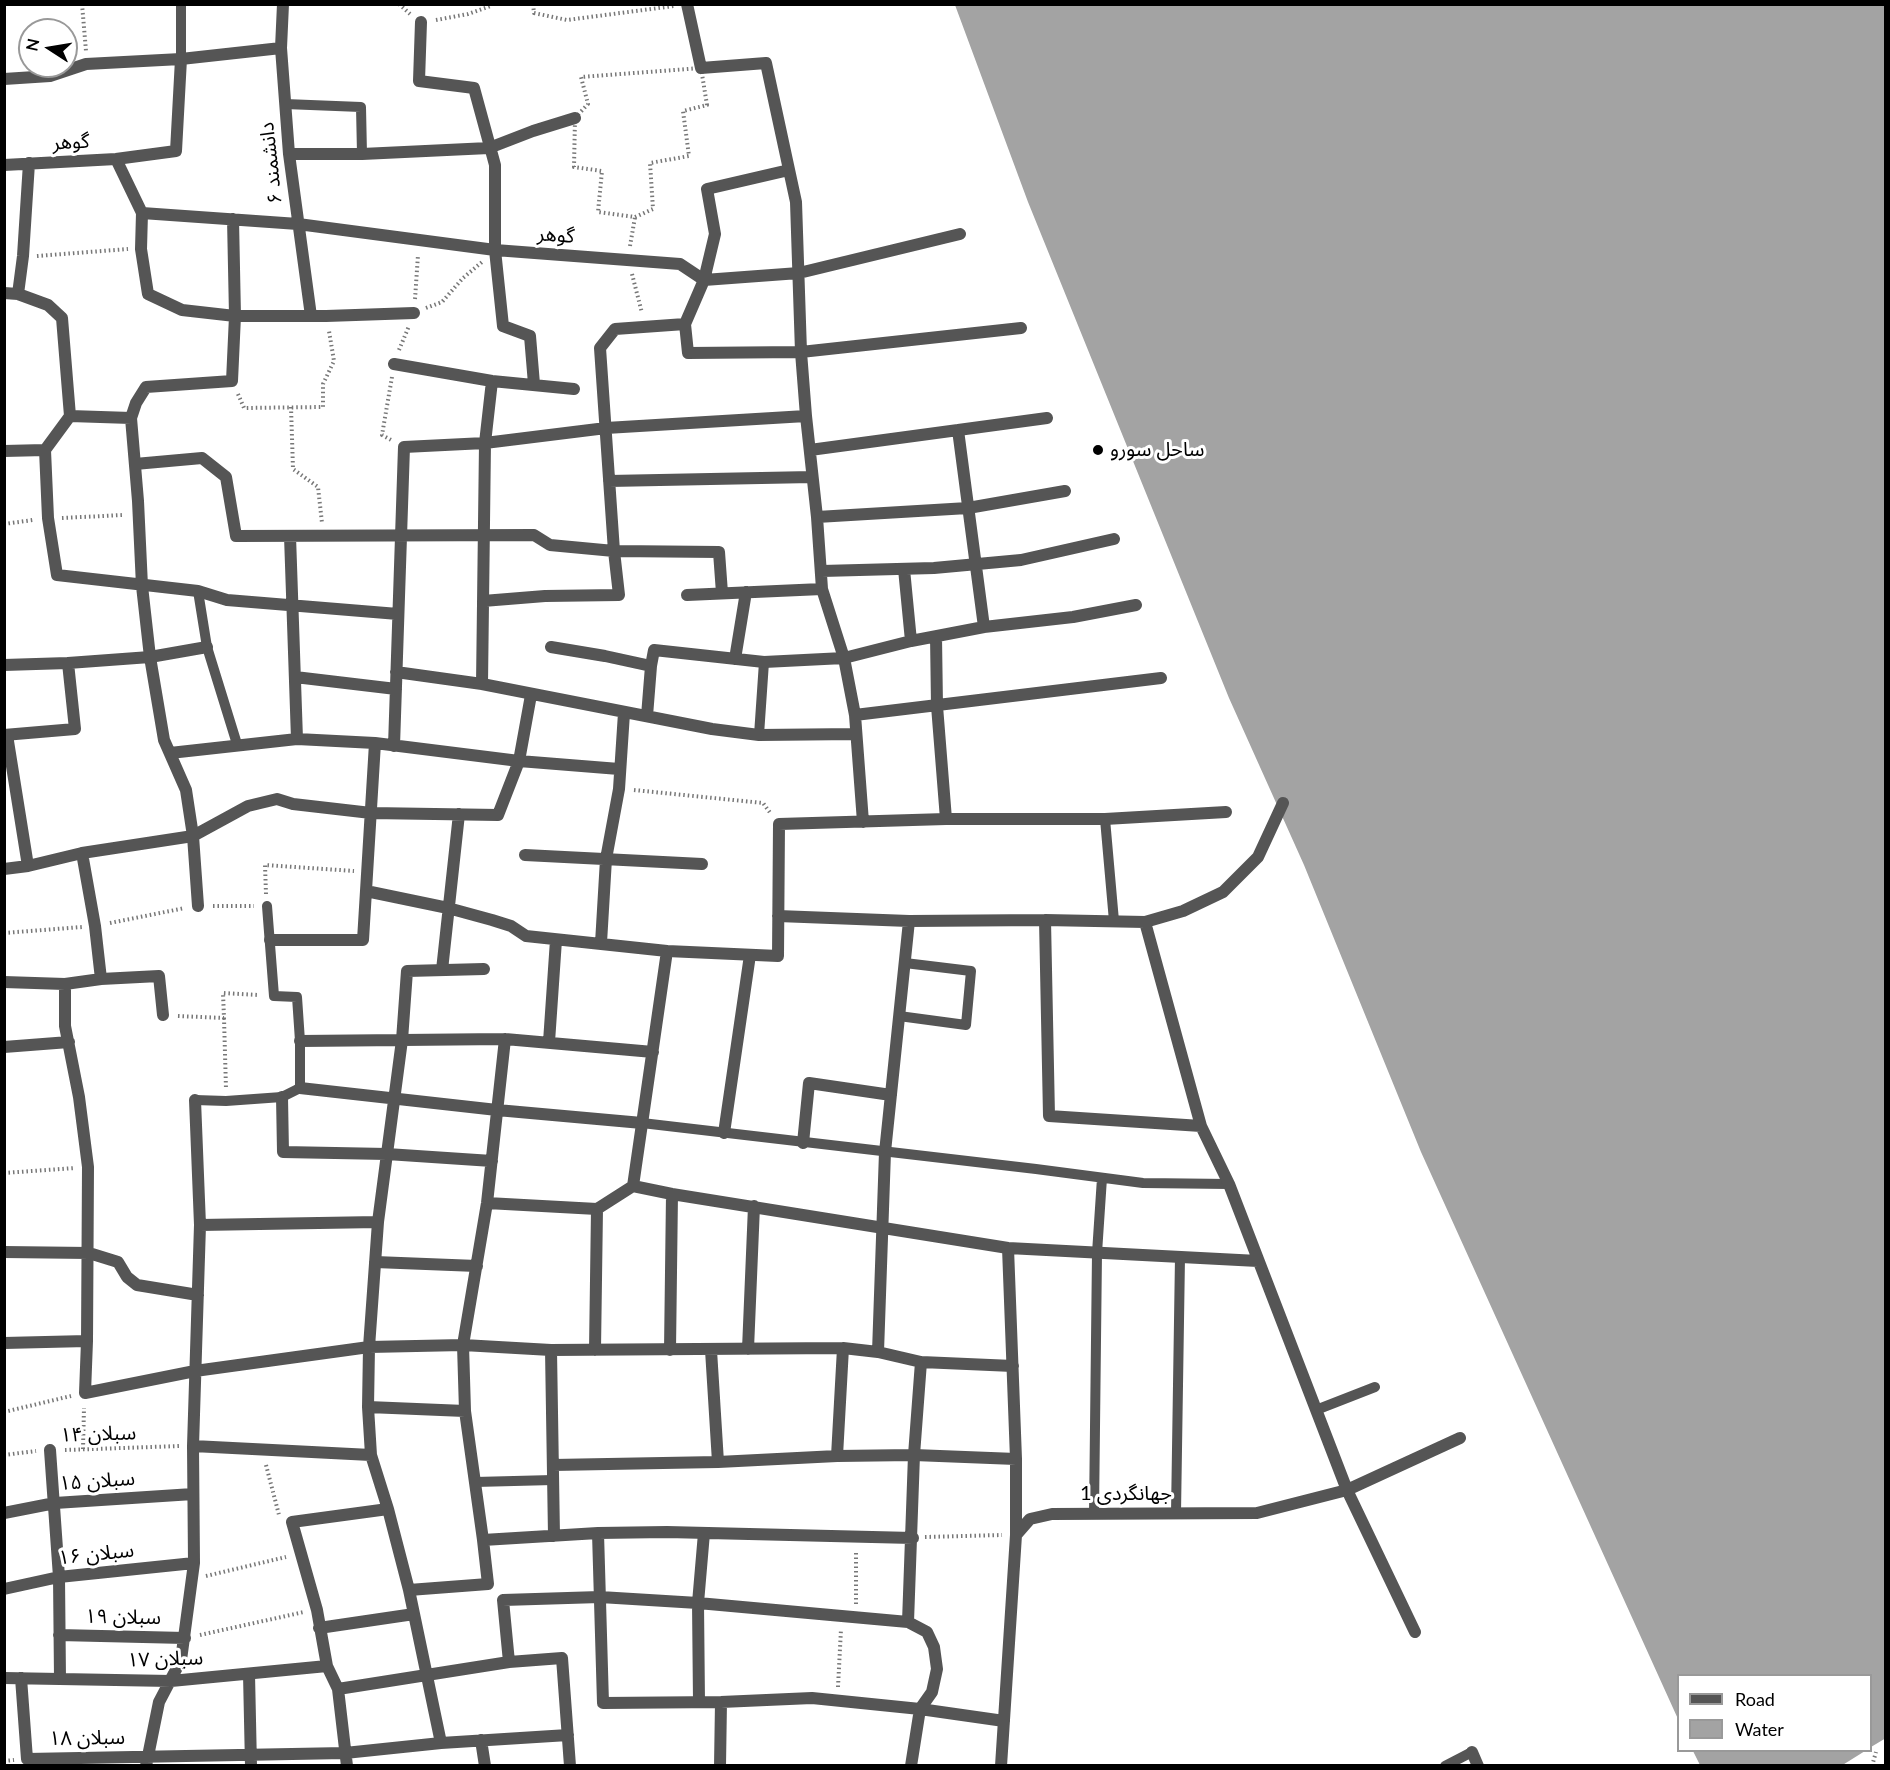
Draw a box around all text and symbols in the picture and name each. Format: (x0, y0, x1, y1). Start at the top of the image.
north arrow (18, 18, 78, 78)
text: N (21, 37, 42, 53)
street label: دانشمند ۶ (255, 121, 287, 205)
street label: گوهر (52, 129, 90, 155)
street label: گوهر (537, 222, 575, 248)
place label: ساحل سورو (1110, 438, 1204, 462)
marker: ساحل سورو (1091, 443, 1105, 457)
street label: سبلان ۱۴ (59, 1421, 137, 1447)
street label: سبلان ۱۵ (58, 1466, 136, 1496)
street label: جهانگردی 1 (1080, 1482, 1172, 1506)
street label: سبلان ۱۶ (57, 1538, 135, 1570)
street label: سبلان ۱۹ (85, 1604, 161, 1630)
street label: سبلان ۱۷ (126, 1646, 204, 1672)
legend (1677, 1674, 1872, 1752)
text: Road (1735, 1688, 1775, 1710)
text: Water (1735, 1718, 1784, 1740)
street label: سبلان ۱۸ (49, 1725, 125, 1751)

